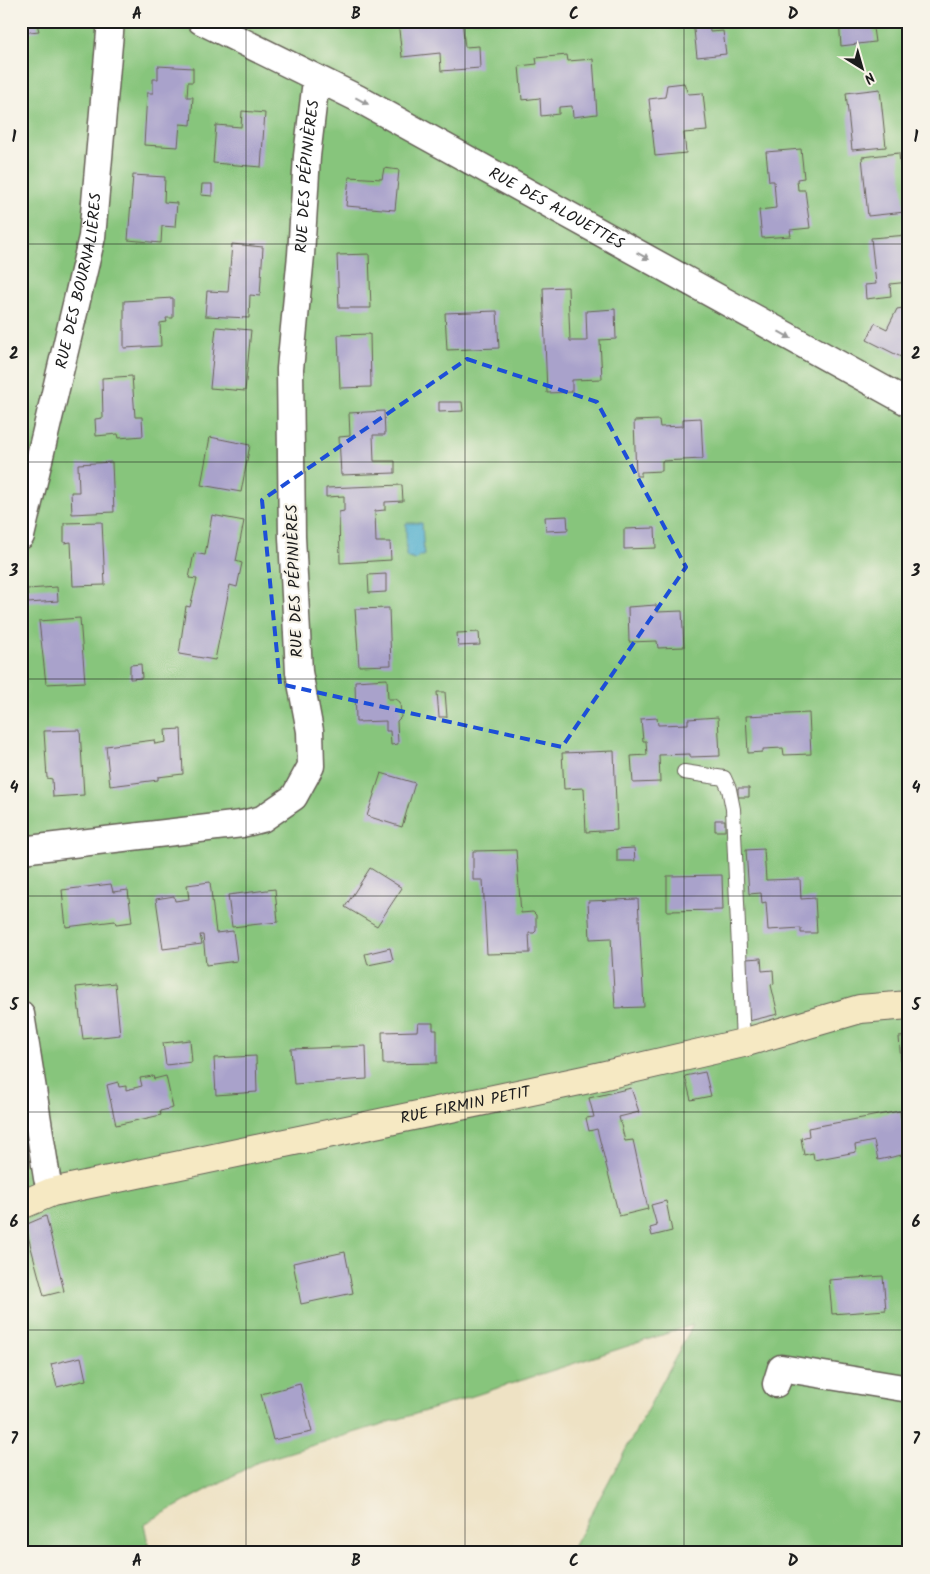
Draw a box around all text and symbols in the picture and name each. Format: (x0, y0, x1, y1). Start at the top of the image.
text: A (132, 2, 142, 27)
text: B (351, 2, 361, 27)
text: C (569, 2, 579, 27)
text: D (788, 2, 799, 27)
north arrow (838, 42, 888, 92)
text: N (859, 66, 879, 89)
one-way arrow (355, 97, 370, 105)
street label: RUE DES PÉPINIÈRES (289, 98, 326, 254)
text: 1 (12, 125, 17, 150)
text: 1 (914, 125, 919, 150)
street label: RUE DES ALOUETTES (484, 161, 629, 256)
street label: RUE DES BOURNALIÈRES (49, 191, 108, 371)
one-way arrow (635, 252, 650, 260)
one-way arrow (778, 330, 791, 339)
text: 2 (9, 342, 19, 367)
text: 2 (911, 342, 921, 367)
street label: RUE DES PÉPINIÈRES (280, 503, 310, 658)
text: 3 (9, 559, 19, 584)
text: 3 (911, 559, 921, 584)
text: 4 (10, 776, 19, 801)
text: 4 (912, 776, 921, 801)
text: 5 (9, 993, 20, 1018)
text: 5 (911, 993, 922, 1018)
street label: RUE FIRMIN PETIT (398, 1079, 534, 1131)
text: 6 (10, 1210, 19, 1235)
text: 6 (912, 1210, 921, 1235)
text: 7 (10, 1427, 18, 1452)
text: 7 (912, 1427, 920, 1452)
text: A (132, 1549, 142, 1574)
text: B (351, 1549, 361, 1574)
text: C (569, 1549, 579, 1574)
text: D (788, 1549, 799, 1574)

